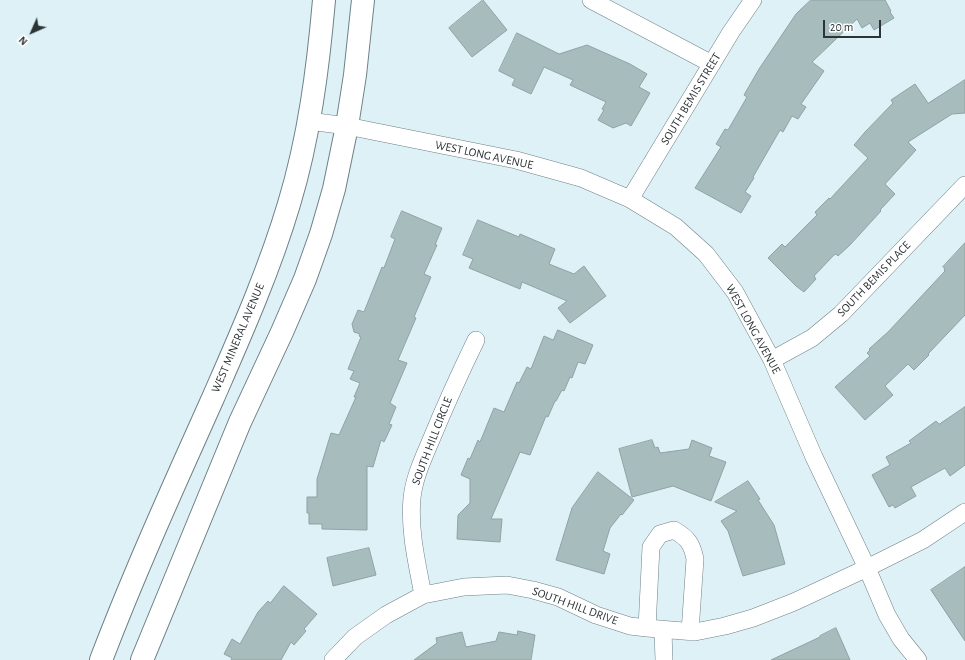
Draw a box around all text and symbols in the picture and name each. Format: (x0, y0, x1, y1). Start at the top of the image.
north arrow (12, 12, 52, 52)
scale bar (825, 12, 883, 38)
text: 20 m (830, 21, 853, 33)
text: N (17, 34, 30, 47)
street label: SOUTH BEMIS STREET (658, 50, 724, 148)
street label: WEST LONG AVENUE (434, 138, 534, 172)
street label: SOUTH BEMIS PLACE (834, 238, 914, 320)
street label: WEST MINERAL AVENUE (208, 281, 268, 395)
street label: WEST LONG AVENUE (722, 282, 784, 376)
street label: SOUTH HILL CIRCLE (409, 395, 455, 487)
street label: SOUTH HILL DRIVE (530, 584, 620, 628)

